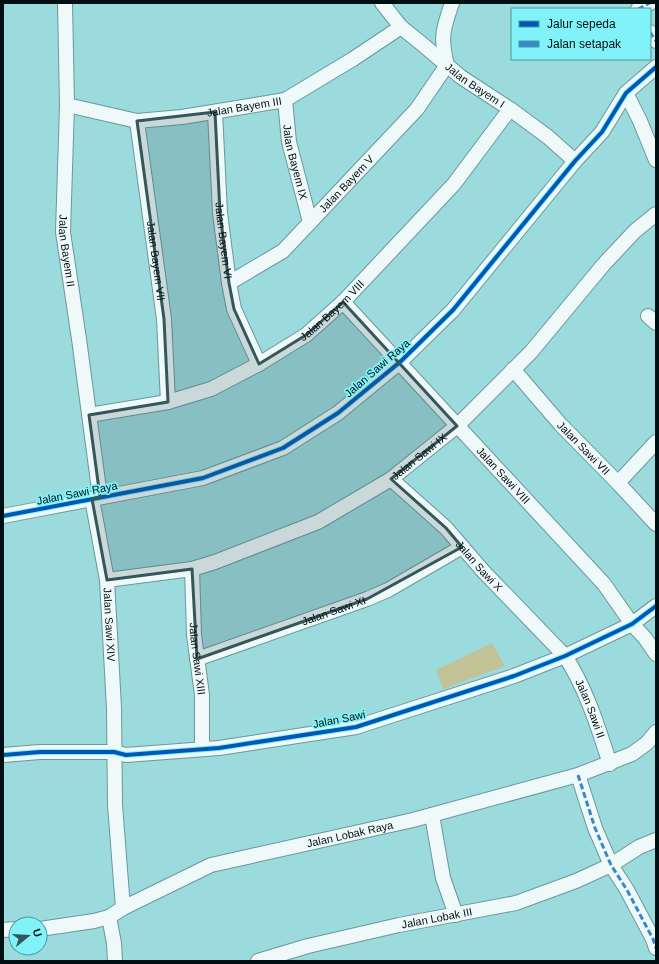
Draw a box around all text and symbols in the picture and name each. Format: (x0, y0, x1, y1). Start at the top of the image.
legend (511, 8, 651, 60)
text: Jalur sepeda (547, 17, 616, 31)
text: Jalan setapak (547, 37, 622, 51)
street label: Jalan Bayem I (443, 60, 507, 110)
street label: Jalan Bayem III (206, 95, 283, 119)
street label: Jalan Bayem IX (281, 124, 310, 202)
street label: Jalan Bayem V (317, 152, 377, 215)
street label: Jalan Bayem VI (213, 202, 234, 280)
street label: Jalan Bayem II (57, 214, 77, 288)
street label: Jalan Bayem VII (145, 220, 167, 301)
street label: Jalan Bayem VIII (298, 278, 366, 343)
street label: Jalan Sawi Raya (342, 336, 413, 399)
street label: Jalan Sawi VII (555, 419, 612, 477)
street label: Jalan Sawi IX (389, 430, 449, 482)
street label: Jalan Sawi VIII (474, 444, 532, 506)
street label: Jalan Sawi Raya (36, 479, 119, 507)
street label: Jalan Sawi X (454, 538, 505, 594)
street label: Jalan Sawi XIV (101, 587, 117, 663)
street label: Jalan Sawi XI (300, 594, 367, 628)
street label: Jalan Sawi XIII (188, 622, 208, 696)
street label: Jalan Sawi II (573, 677, 607, 740)
street label: Jalan Sawi (312, 708, 366, 730)
street label: Jalan Lobak Raya (306, 818, 395, 849)
street label: Jalan Lobak III (400, 905, 473, 930)
north arrow (8, 916, 48, 956)
text: U (31, 927, 44, 939)

